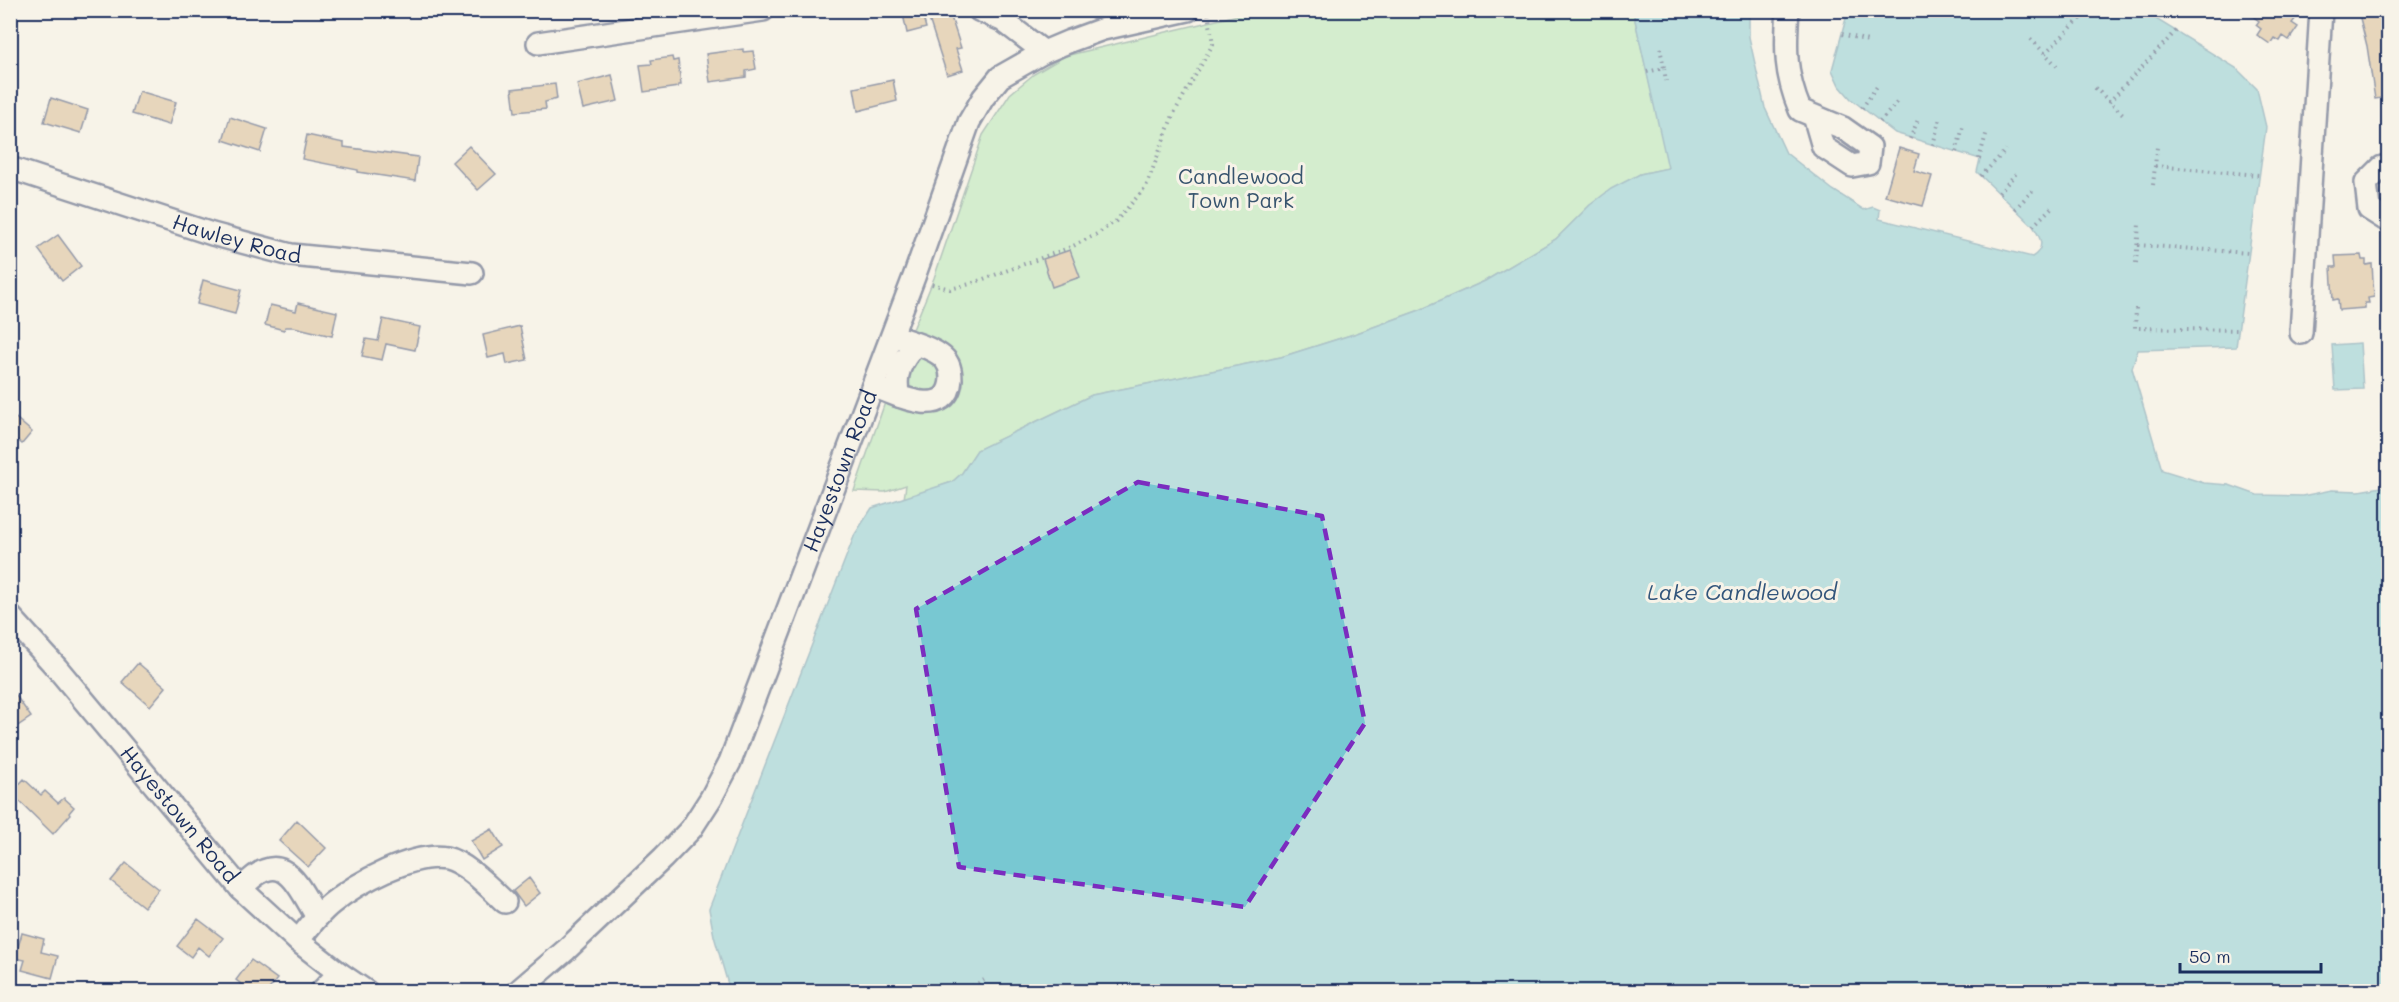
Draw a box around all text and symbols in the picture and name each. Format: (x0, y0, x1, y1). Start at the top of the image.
park label: Candlewood Town Park (1178, 162, 1304, 213)
street label: Hawley Road (169, 207, 303, 268)
street label: Hayestown Road (796, 386, 882, 556)
water label: Lake Candlewood (1647, 577, 1838, 606)
street label: Hayestown Road (115, 739, 245, 888)
scale bar (2180, 936, 2321, 974)
text: 50 m (2189, 944, 2231, 968)

